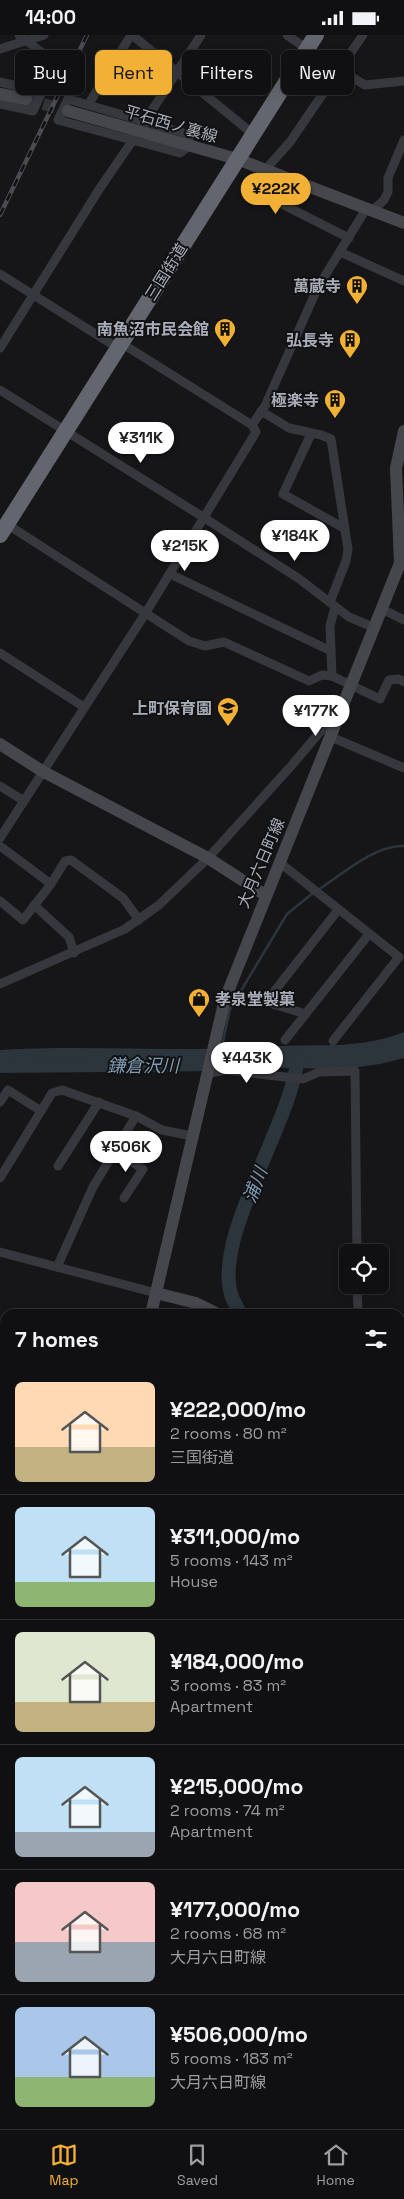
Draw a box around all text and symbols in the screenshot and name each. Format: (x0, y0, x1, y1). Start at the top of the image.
text: 14:00 (25, 5, 76, 30)
chip: Buy (15, 50, 85, 95)
chip: Rent (95, 50, 172, 95)
chip: Filters (182, 50, 271, 95)
chip: New (281, 50, 354, 95)
street label: 平石西ノ裏線 (122, 101, 220, 147)
pin: ¥222K (241, 173, 311, 215)
text: ¥222K (252, 178, 300, 199)
street label: 三国街道 (140, 239, 192, 305)
building icon: 萬蔵寺 (345, 274, 369, 305)
place label: 萬蔵寺 (293, 276, 341, 297)
building icon: 南魚沼市民会館 (213, 317, 237, 348)
place label: 南魚沼市民会館 (97, 319, 209, 340)
building icon: 弘長寺 (338, 328, 362, 359)
place label: 弘長寺 (286, 330, 334, 351)
building icon: 極楽寺 (323, 388, 347, 419)
place label: 極楽寺 (271, 390, 319, 411)
pin: ¥311K (106, 421, 176, 464)
text: ¥311K (119, 427, 163, 448)
pin: ¥184K (260, 519, 330, 562)
text: ¥184K (272, 525, 318, 546)
pin: ¥215K (150, 529, 220, 572)
text: ¥215K (162, 535, 208, 556)
pin: ¥177K (281, 695, 351, 737)
school or university icon: 上町保育園 (216, 696, 240, 727)
place label: 上町保育園 (132, 698, 212, 719)
text: ¥177K (294, 700, 338, 721)
street label: 大月六日町線 (233, 815, 289, 911)
shop icon: 孝泉堂製菓 (187, 987, 211, 1018)
place label: 孝泉堂製菓 (215, 989, 295, 1010)
pin: ¥443K (212, 1041, 282, 1084)
text: ¥443K (222, 1047, 272, 1068)
water label: 鎌倉沢川 (107, 1054, 181, 1077)
pin: ¥506K (91, 1131, 161, 1173)
text: ¥506K (101, 1136, 151, 1157)
water label: 浦川 (238, 1162, 273, 1206)
map controls (339, 1244, 389, 1294)
button: locate (339, 1244, 389, 1294)
icon: filters (362, 1325, 390, 1353)
text: 7 homes (15, 1326, 99, 1353)
text: ¥222,000/mo (170, 1396, 306, 1423)
icon: home (55, 1402, 115, 1462)
text: 2 rooms · 80 m² (170, 1423, 287, 1444)
text: 三国街道 (170, 1447, 234, 1468)
text: ¥311,000/mo (170, 1523, 300, 1550)
icon: home (55, 1527, 115, 1587)
text: 5 rooms · 143 m² (170, 1550, 293, 1571)
text: House (170, 1571, 218, 1592)
text: ¥184,000/mo (170, 1648, 304, 1675)
icon: home (55, 1652, 115, 1712)
text: 3 rooms · 83 m² (170, 1675, 286, 1696)
text: Apartment (170, 1696, 253, 1717)
text: ¥215,000/mo (170, 1773, 303, 1800)
icon: home (55, 1777, 115, 1837)
text: 2 rooms · 74 m² (170, 1800, 285, 1821)
text: Apartment (170, 1821, 253, 1842)
text: ¥177,000/mo (170, 1896, 300, 1923)
icon: home (55, 1902, 115, 1962)
text: 2 rooms · 68 m² (170, 1923, 286, 1944)
text: 大月六日町線 (170, 1947, 266, 1968)
text: ¥506,000/mo (170, 2021, 308, 2048)
icon: home (55, 2027, 115, 2087)
text: 5 rooms · 183 m² (170, 2048, 293, 2069)
text: 大月六日町線 (170, 2072, 266, 2093)
tab: Map (49, 2141, 78, 2189)
tab: Saved (177, 2141, 218, 2189)
tab: Home (317, 2141, 355, 2189)

